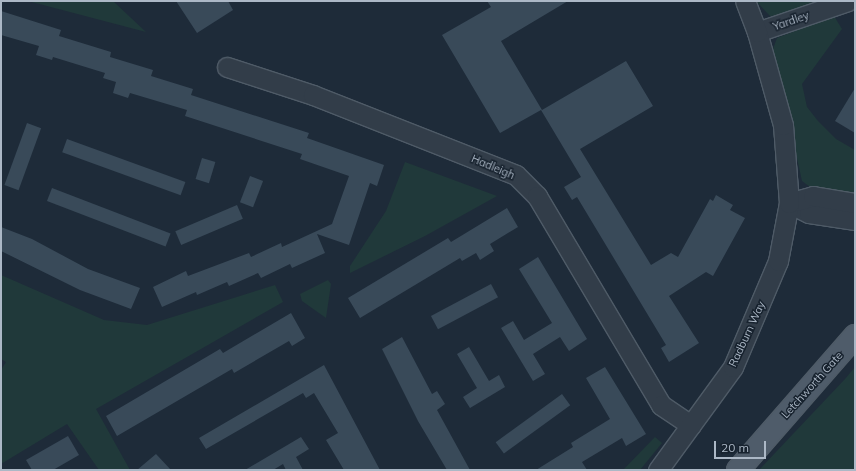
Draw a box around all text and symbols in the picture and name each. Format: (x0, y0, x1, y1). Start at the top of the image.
street label: Yardley (771, 9, 811, 33)
street label: Hadleigh (469, 152, 517, 182)
street label: Radburn Way (726, 299, 768, 369)
street label: Letchworth Gate (779, 349, 845, 421)
scale bar (716, 433, 768, 459)
text: 20 m (721, 440, 749, 455)

